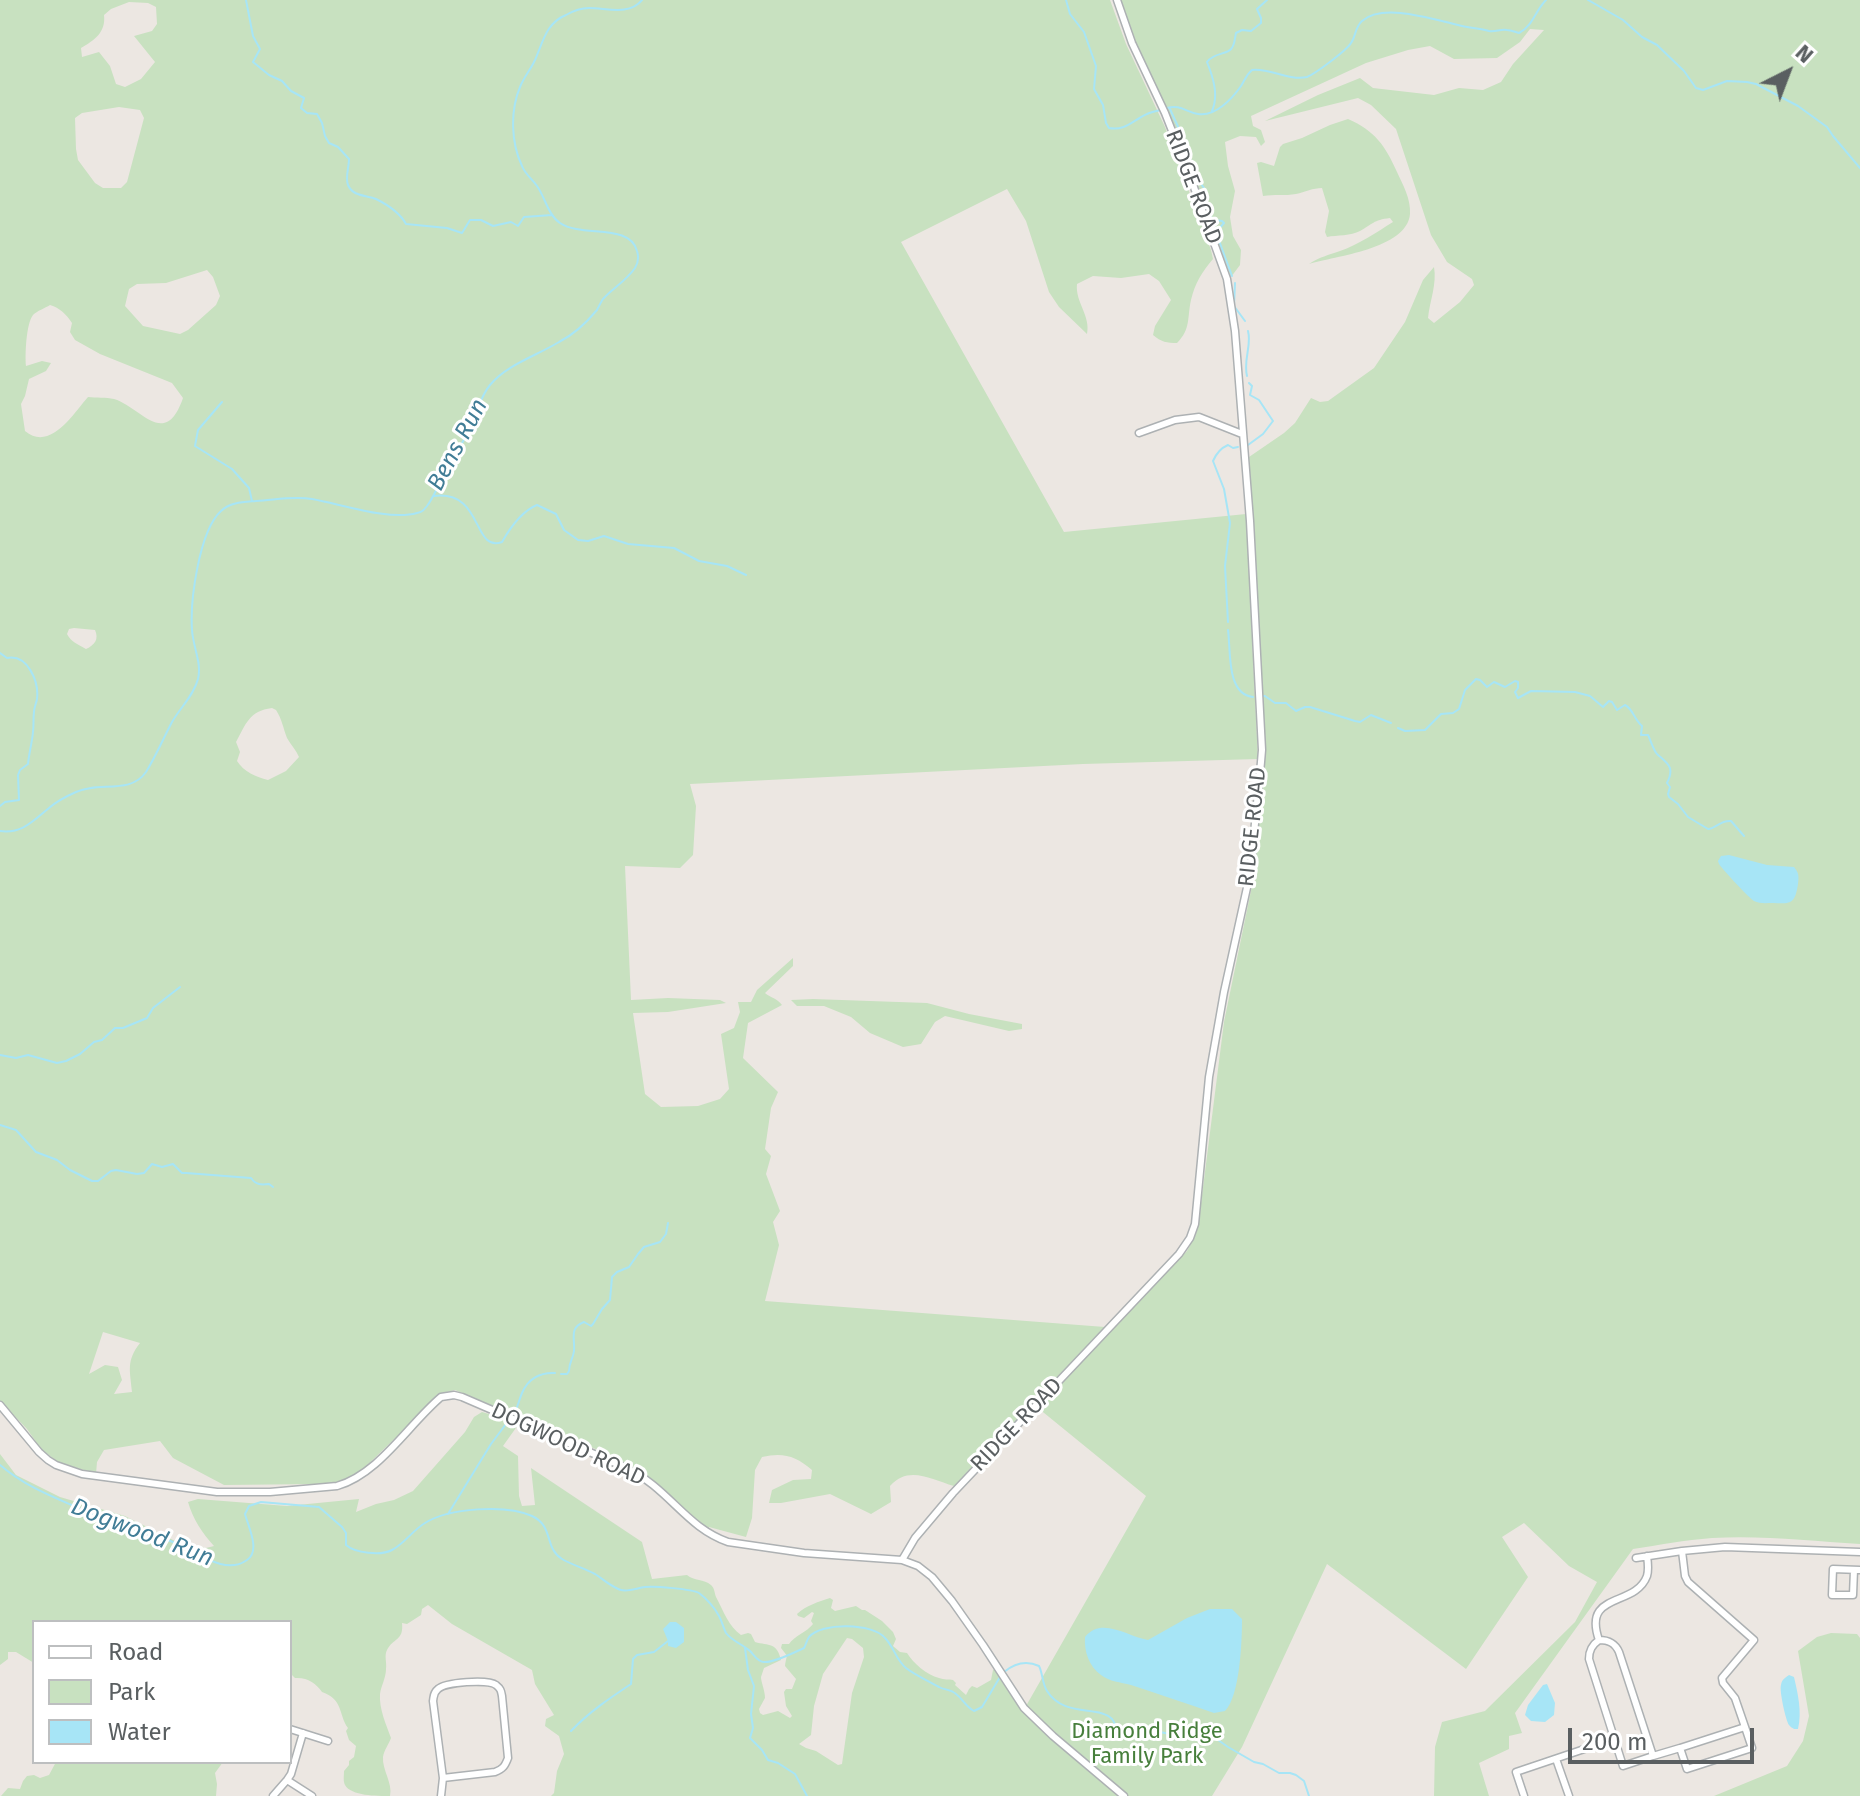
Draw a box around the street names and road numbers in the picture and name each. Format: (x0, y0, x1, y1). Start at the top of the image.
street label: RIDGE ROAD (1159, 126, 1227, 248)
street label: RIDGE ROAD (1234, 766, 1272, 888)
street label: RIDGE ROAD (966, 1373, 1068, 1477)
street label: DOGWOOD ROAD (487, 1398, 649, 1492)

